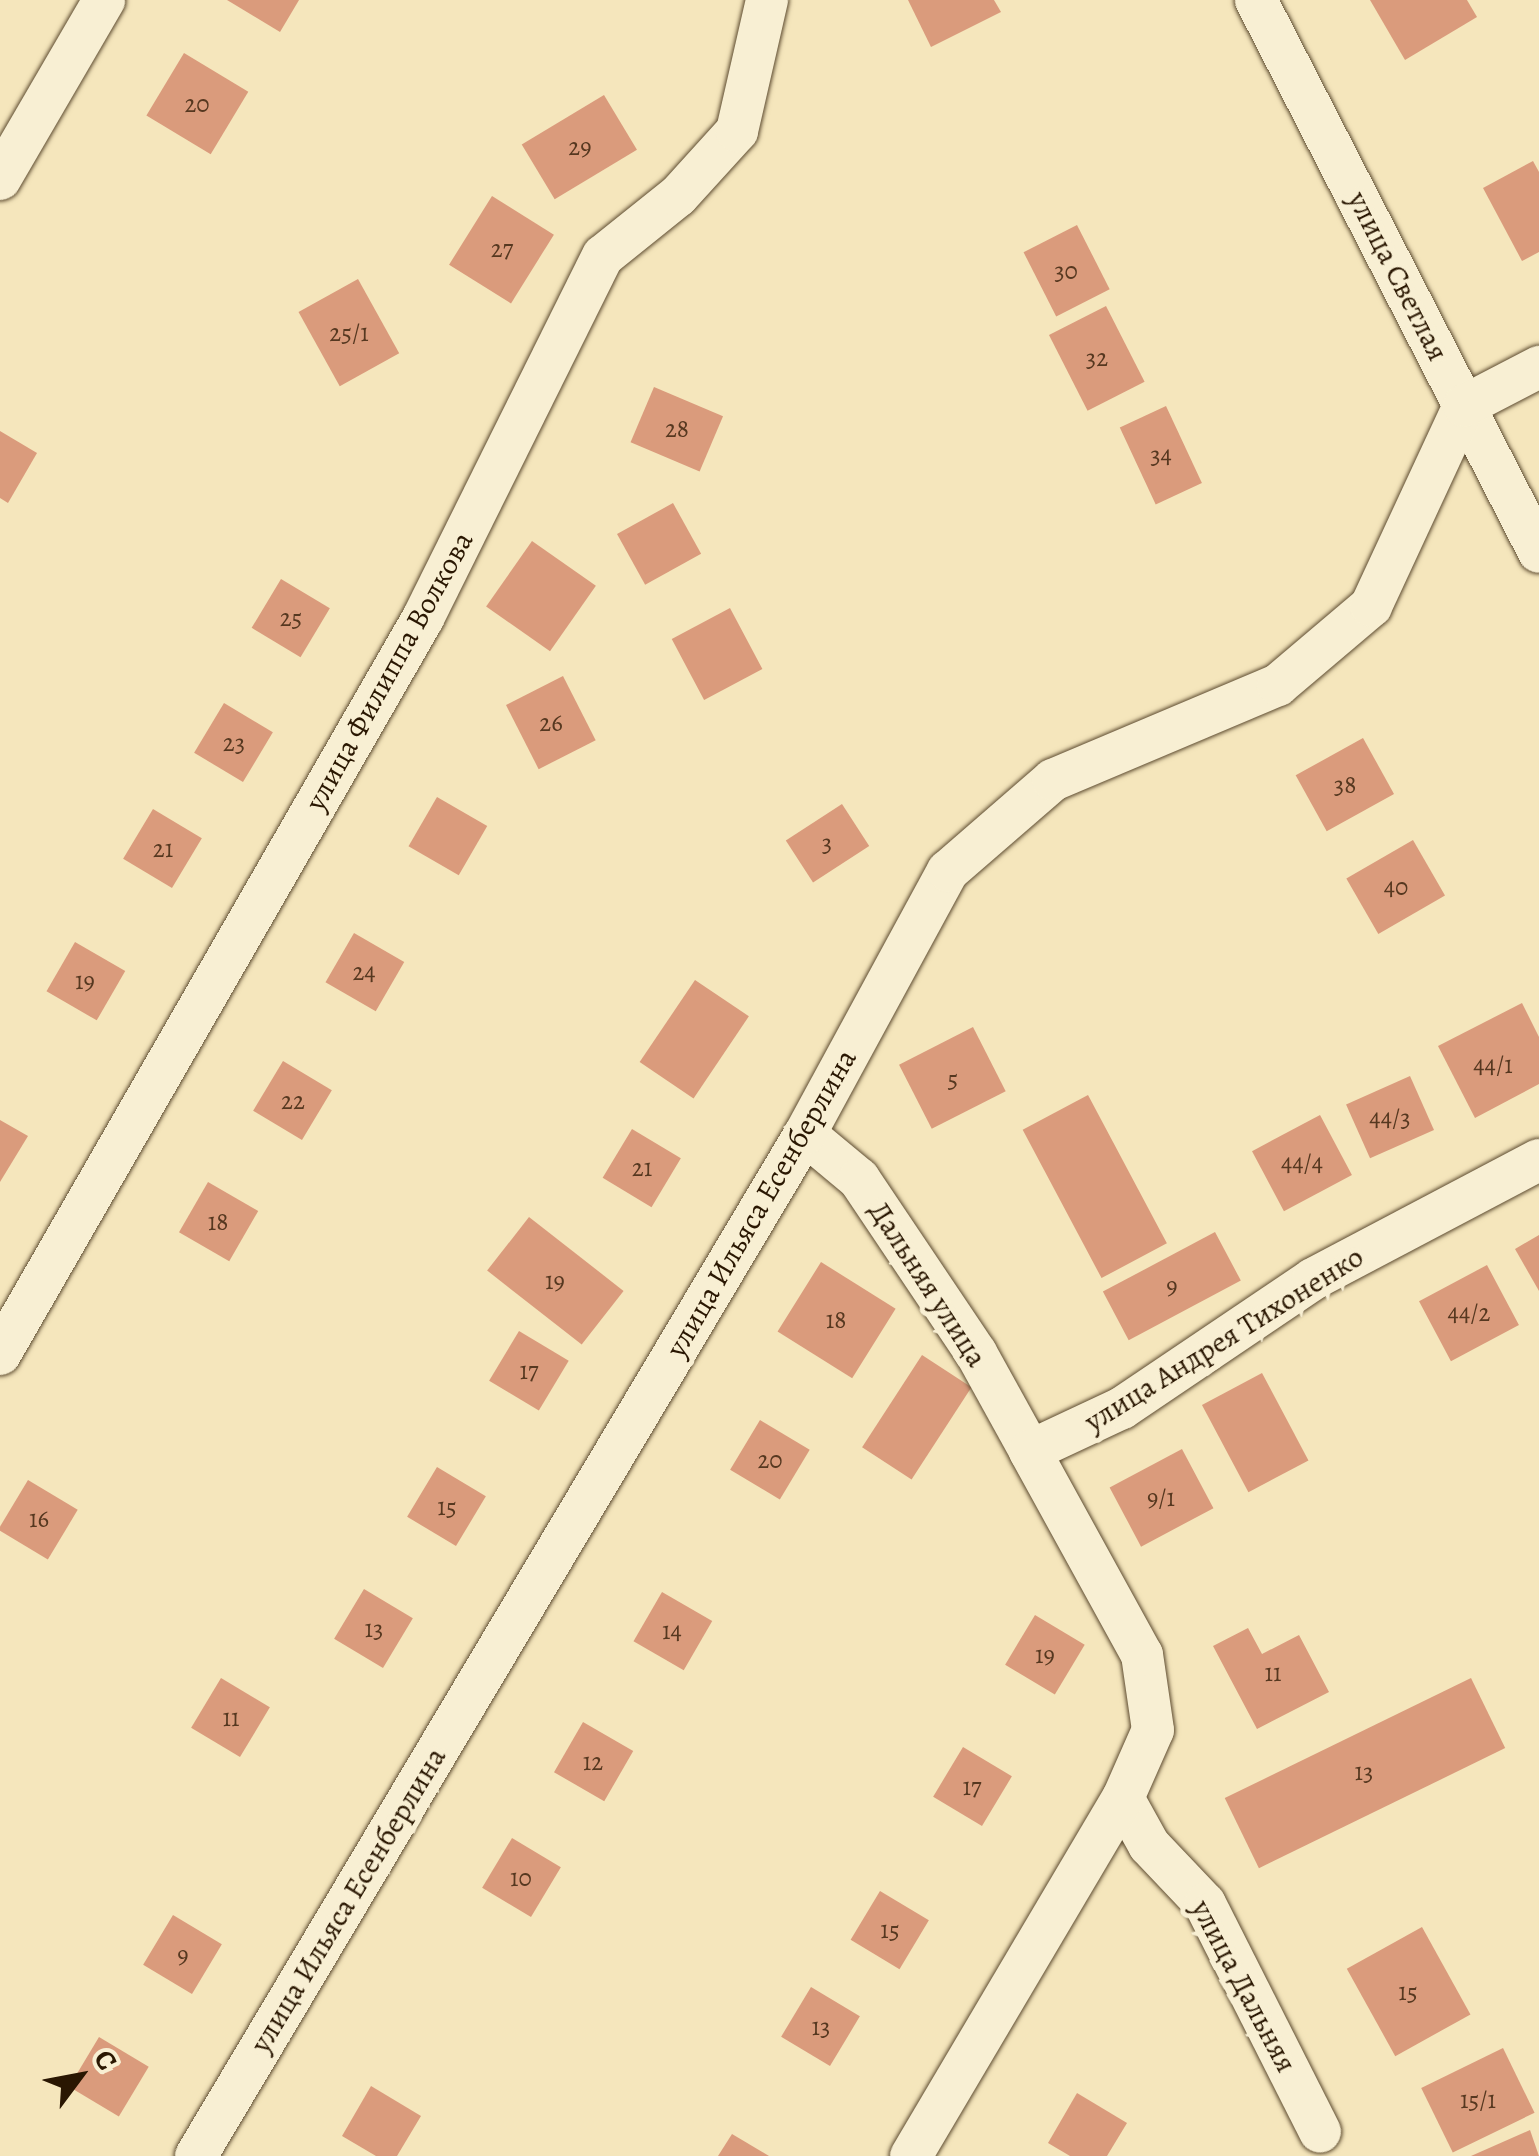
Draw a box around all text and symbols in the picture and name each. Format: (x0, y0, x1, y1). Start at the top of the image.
house number: 20 (184, 89, 210, 119)
house number: 29 (568, 132, 592, 162)
street label: улица Светлая (1340, 185, 1456, 367)
house number: 27 (491, 234, 513, 264)
house number: 30 (1054, 256, 1078, 286)
house number: 25/1 (329, 318, 369, 348)
house number: 32 (1086, 343, 1108, 373)
house number: 28 (665, 414, 689, 444)
house number: 34 (1150, 440, 1172, 470)
street label: улица Филиппа Волкова (297, 525, 481, 817)
house number: 25 (280, 603, 302, 633)
house number: 26 (539, 708, 563, 738)
house number: 23 (223, 728, 245, 758)
house number: 38 (1334, 770, 1356, 800)
house number: 3 (822, 828, 832, 858)
house number: 21 (153, 834, 173, 864)
house number: 40 (1384, 872, 1408, 902)
house number: 24 (352, 957, 376, 987)
house number: 19 (75, 966, 95, 996)
street label: улица Ильяса Есенберлина (658, 1043, 864, 1363)
house number: 44/1 (1473, 1050, 1513, 1080)
house number: 5 (948, 1064, 958, 1094)
house number: 22 (281, 1086, 305, 1116)
house number: 44/3 (1369, 1103, 1411, 1133)
house number: 44/4 (1281, 1148, 1323, 1178)
house number: 21 (632, 1153, 652, 1183)
street label: Дальняя улица (861, 1195, 995, 1373)
house number: 18 (208, 1207, 228, 1237)
street label: улица Андрея Тихоненко (1078, 1238, 1370, 1440)
house number: 19 (545, 1266, 565, 1296)
house number: 9 (1166, 1271, 1178, 1301)
house number: 44/2 (1448, 1298, 1490, 1328)
house number: 18 (826, 1305, 846, 1335)
house number: 17 (519, 1356, 539, 1386)
house number: 20 (757, 1445, 783, 1475)
house number: 9/1 (1147, 1483, 1175, 1513)
house number: 15 (437, 1492, 457, 1522)
house number: 16 (29, 1504, 49, 1534)
house number: 13 (365, 1614, 383, 1644)
house number: 14 (662, 1616, 682, 1646)
house number: 19 (1035, 1640, 1055, 1670)
house number: 11 (1264, 1658, 1282, 1688)
house number: 11 (222, 1703, 240, 1733)
street label: улица Ильяса Есенберлина (243, 1741, 453, 2059)
house number: 12 (583, 1747, 603, 1777)
house number: 13 (1355, 1757, 1373, 1787)
house number: 17 (962, 1772, 982, 1802)
house number: 10 (510, 1863, 532, 1893)
street label: улица Дальняя (1184, 1894, 1304, 2078)
house number: 15 (880, 1915, 900, 1945)
house number: 9 (177, 1940, 189, 1970)
house number: 15 (1398, 1977, 1418, 2007)
house number: 13 (812, 2012, 830, 2042)
north arrow (30, 2026, 130, 2126)
text: С (85, 2043, 126, 2077)
house number: 15/1 (1460, 2085, 1496, 2115)

